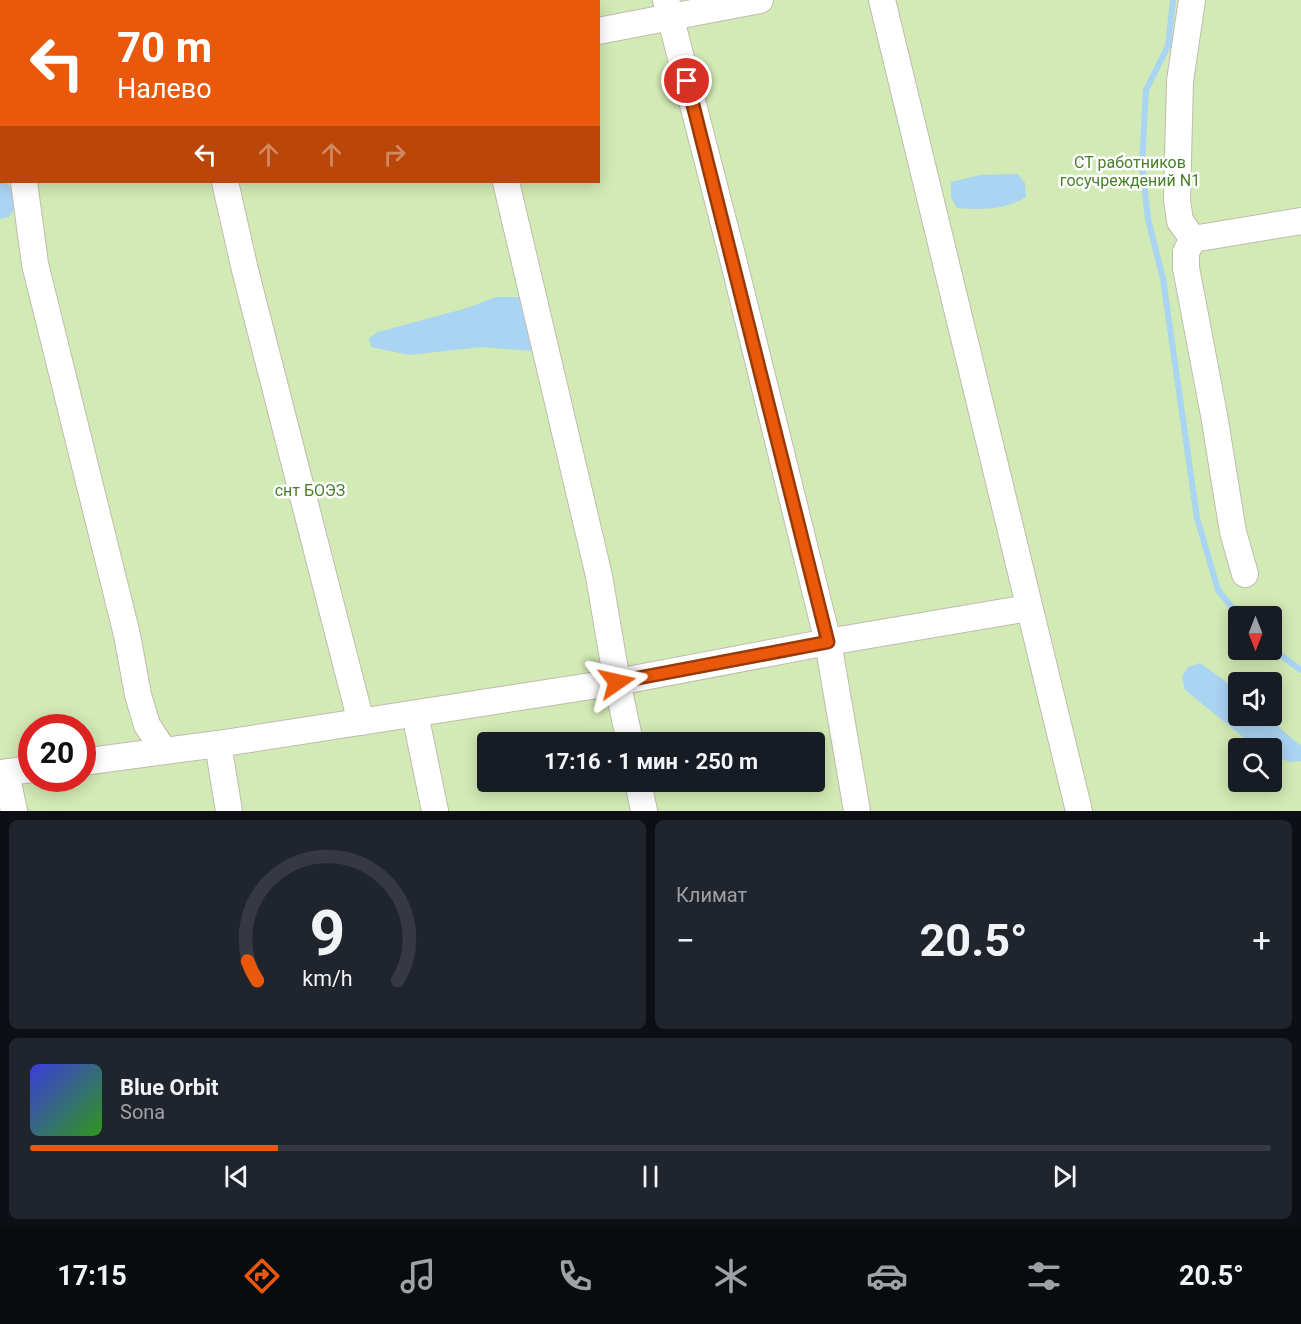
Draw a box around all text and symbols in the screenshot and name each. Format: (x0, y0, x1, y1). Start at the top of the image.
text: 70 m (117, 23, 212, 72)
icon: left (18, 24, 96, 102)
pin (661, 55, 712, 106)
icon: arrive (670, 64, 703, 97)
text: Налево (117, 73, 212, 105)
icon: left (189, 138, 222, 171)
icon: ahead (252, 138, 285, 171)
icon: ahead (315, 138, 348, 171)
icon: right (378, 138, 411, 171)
park label: СТ работников госучреждений N1 (1060, 153, 1200, 190)
park label: снт БОЭЗ (275, 481, 345, 500)
north arrow (1228, 606, 1282, 660)
map controls (1228, 606, 1282, 792)
position arrow (585, 650, 649, 714)
button: sound (1228, 672, 1282, 726)
speed limit sign: 20 (18, 714, 96, 792)
button: search (1228, 738, 1282, 792)
text: 17:16 · 1 мин · 250 m (544, 749, 758, 774)
text: Климат (676, 883, 747, 907)
text: 9 (310, 897, 345, 970)
text: 20.5° (920, 914, 1028, 967)
text: − (676, 921, 695, 960)
text: + (1252, 921, 1271, 960)
text: km/h (302, 967, 353, 992)
text: Blue Orbit (120, 1075, 218, 1100)
text: Sona (120, 1100, 165, 1124)
icon: previous (220, 1160, 253, 1193)
icon: pause (634, 1160, 667, 1193)
icon: next (1048, 1160, 1081, 1193)
icon: directions (241, 1255, 283, 1297)
icon: music (397, 1255, 439, 1297)
icon: phone (554, 1255, 596, 1297)
icon: climate (710, 1255, 752, 1297)
icon: car (866, 1255, 908, 1297)
icon: filters (1023, 1255, 1065, 1297)
text: 17:15 (57, 1260, 127, 1292)
text: 20.5° (1179, 1260, 1244, 1292)

